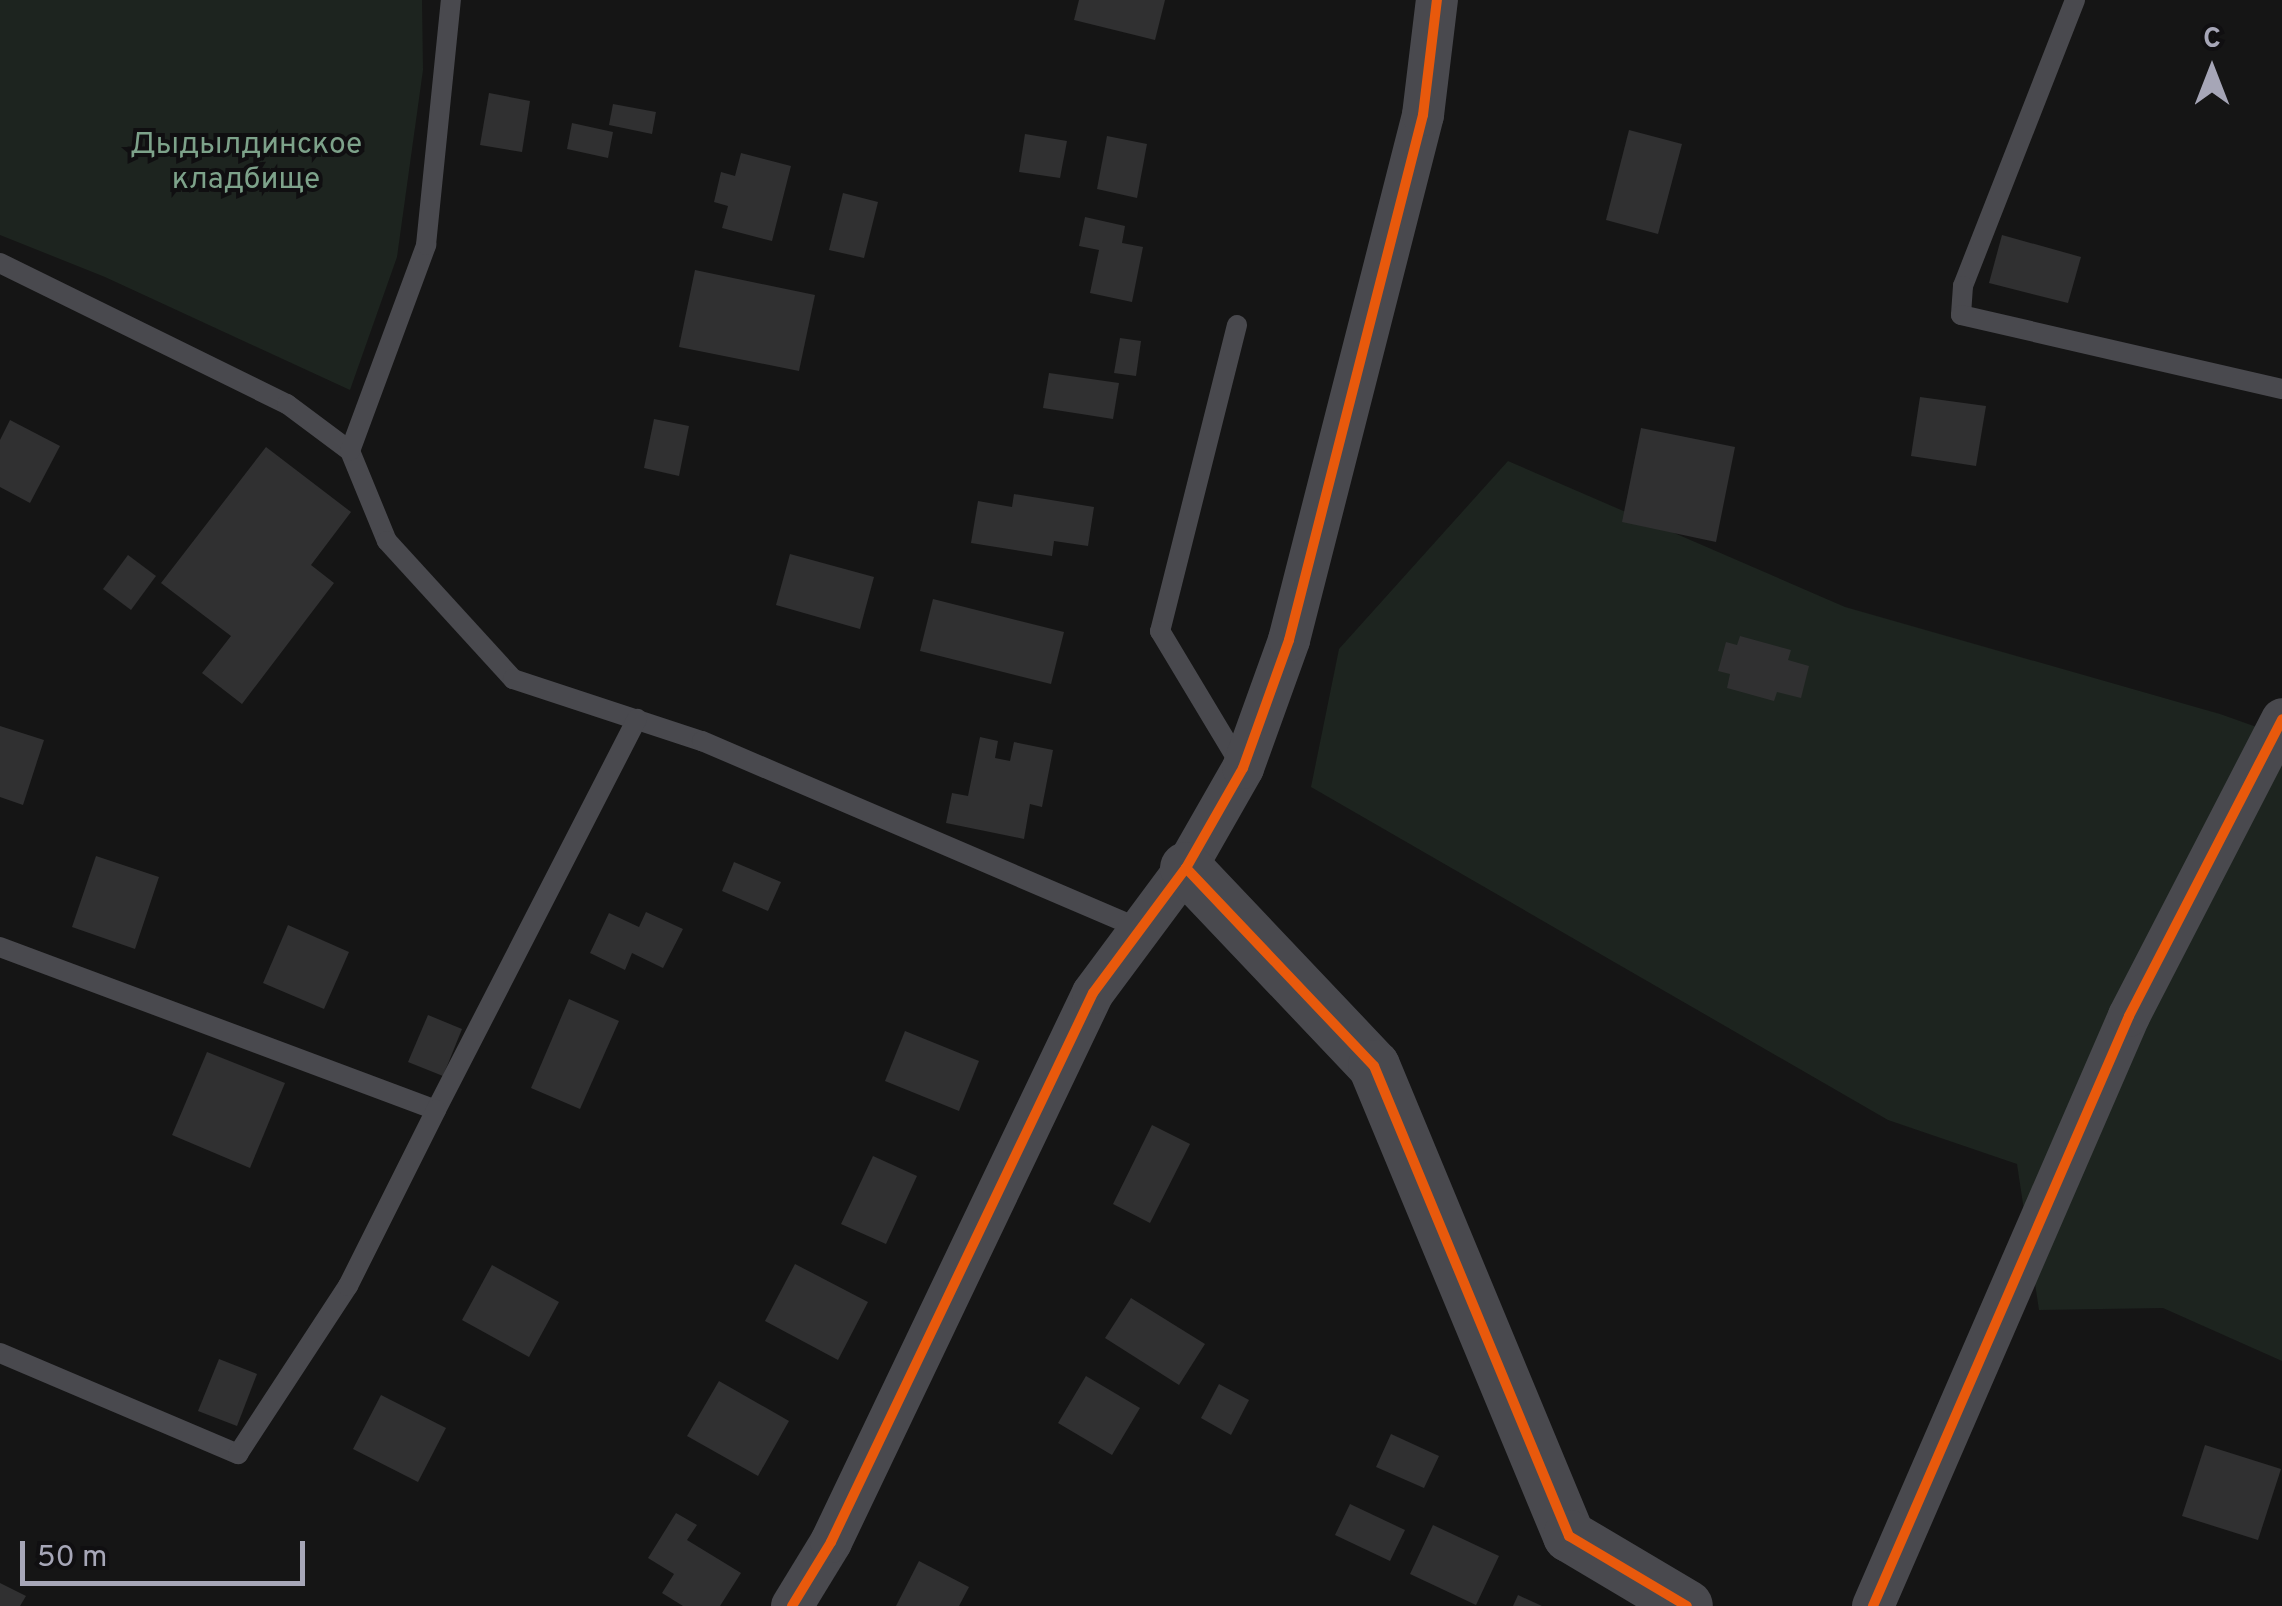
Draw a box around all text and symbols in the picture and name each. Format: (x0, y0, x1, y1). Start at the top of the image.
north arrow (2162, 20, 2262, 120)
text: С (2203, 22, 2221, 58)
park label: Дыдылдинское кладбище (130, 128, 362, 198)
scale bar (25, 1521, 310, 1583)
text: 50 m (37, 1540, 107, 1577)

